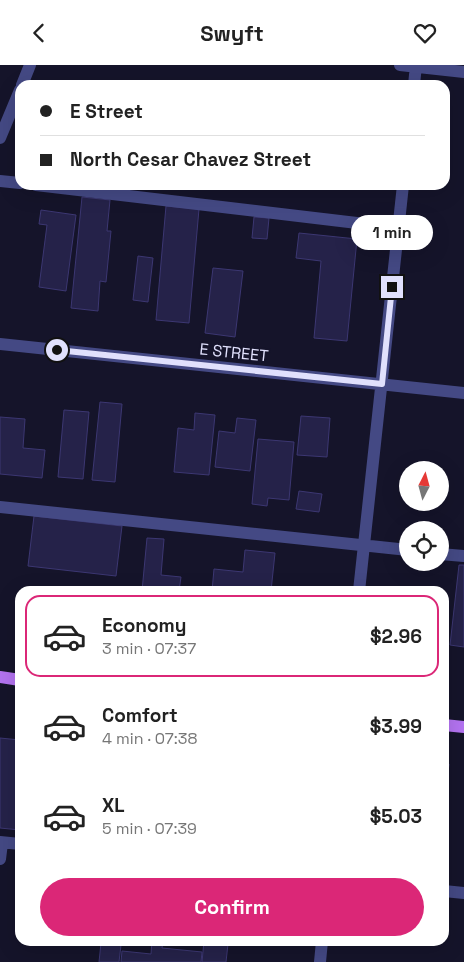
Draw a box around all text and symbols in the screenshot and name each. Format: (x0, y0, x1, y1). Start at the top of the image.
icon: back (25, 19, 53, 47)
text: Swyft (200, 19, 264, 47)
icon: heart (411, 19, 439, 47)
text: E Street (70, 99, 143, 124)
text: North Cesar Chavez Street (70, 147, 311, 172)
callout: 1 min (351, 215, 433, 249)
text: 1 min (372, 222, 412, 243)
route end (381, 276, 403, 298)
street label: E STREET (198, 338, 270, 367)
route start (46, 339, 68, 361)
north arrow (399, 461, 449, 511)
map controls (399, 461, 449, 571)
button: locate (399, 521, 449, 571)
text: Economy (102, 613, 186, 638)
icon: car (42, 614, 87, 659)
text: $2.96 (370, 624, 422, 649)
text: 3 min · 07:37 (102, 638, 196, 659)
text: Comfort (102, 703, 178, 728)
icon: car (42, 704, 87, 749)
text: $3.99 (370, 714, 422, 739)
text: 4 min · 07:38 (102, 728, 198, 749)
text: XL (102, 793, 125, 818)
icon: car (42, 794, 87, 839)
text: $5.03 (370, 804, 422, 829)
text: 5 min · 07:39 (102, 818, 197, 839)
button: Confirm (40, 878, 424, 936)

